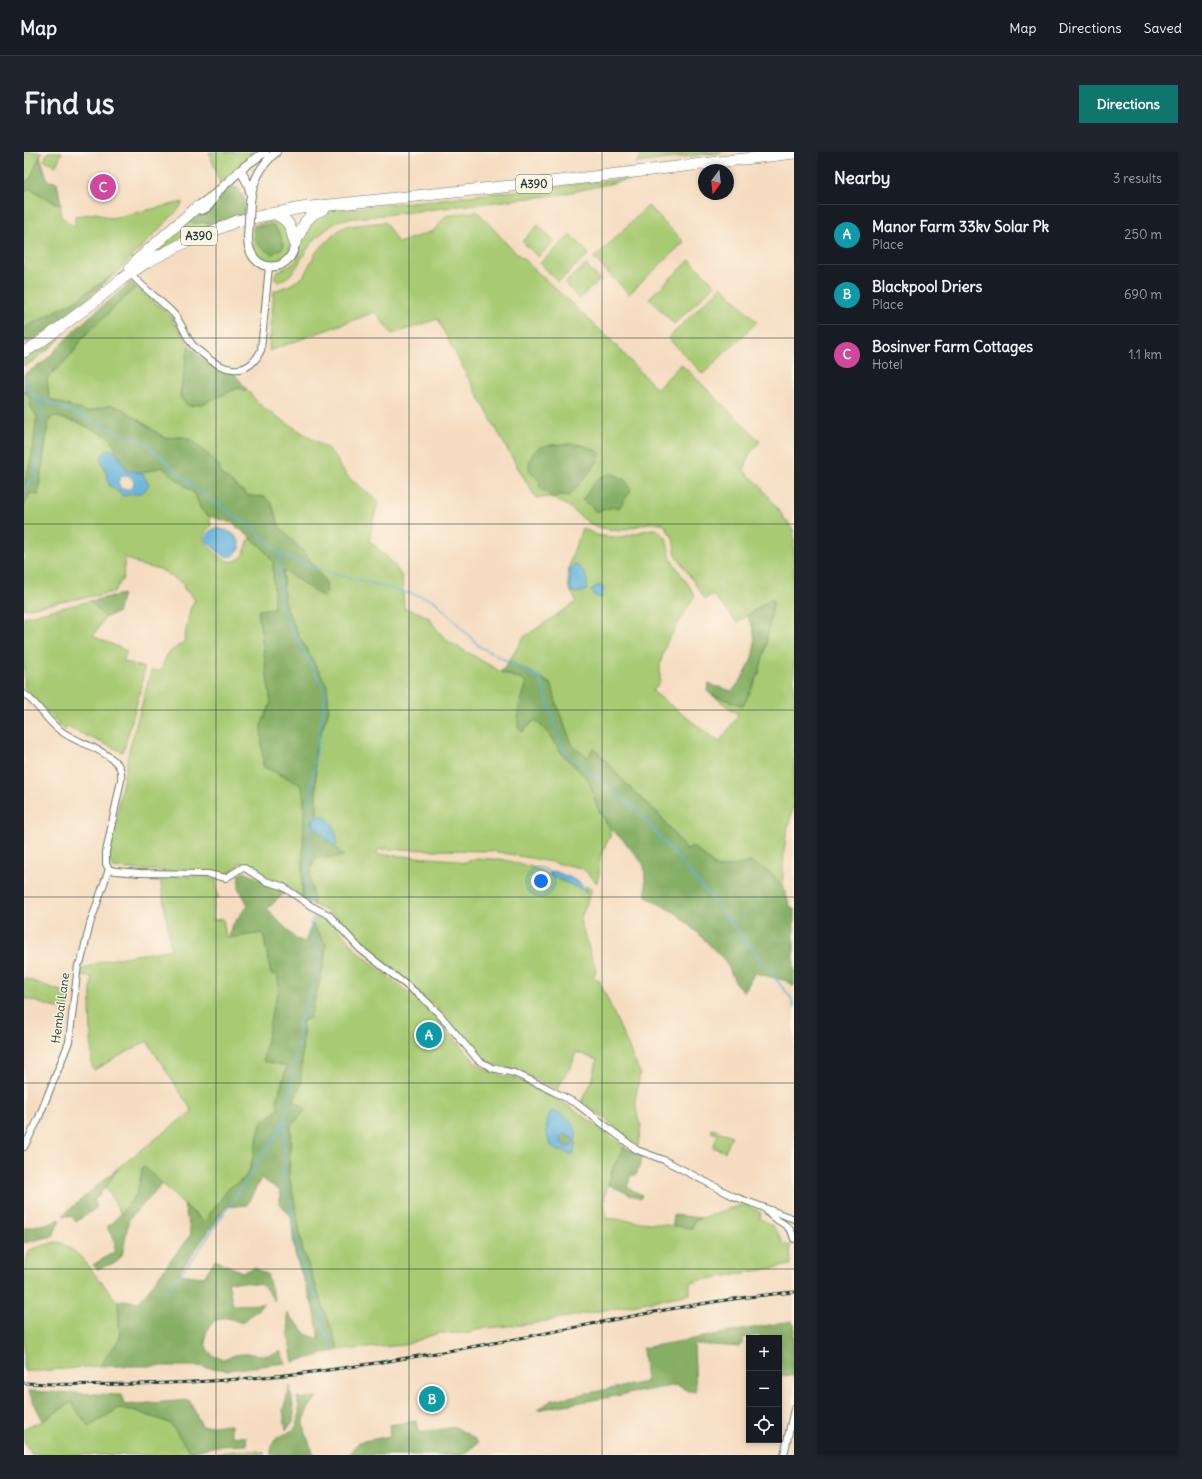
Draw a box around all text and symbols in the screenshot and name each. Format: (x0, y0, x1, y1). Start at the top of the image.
text: Map (20, 16, 57, 40)
text: Map (1009, 19, 1036, 37)
text: Directions (1058, 19, 1122, 37)
text: Saved (1144, 19, 1182, 37)
button: Directions (1079, 85, 1178, 123)
text: Find us (24, 86, 115, 122)
north arrow (698, 164, 734, 200)
text: Nearby (834, 167, 890, 189)
text: 3 results (1113, 170, 1162, 187)
pin: C (90, 172, 116, 202)
road number: A390 (516, 175, 552, 193)
text: Manor Farm 33kv Solar Pk (872, 217, 1049, 236)
text: A (843, 226, 851, 243)
text: 250 m (1124, 226, 1162, 243)
road number: A390 (181, 227, 217, 245)
text: Place (872, 236, 903, 253)
text: Blackpool Driers (872, 277, 982, 296)
text: B (843, 286, 851, 303)
text: 690 m (1124, 286, 1162, 303)
text: Place (872, 296, 903, 313)
text: Bosinver Farm Cottages (872, 337, 1033, 356)
text: C (843, 346, 851, 363)
text: 1.1 km (1128, 346, 1162, 363)
text: Hotel (872, 356, 903, 373)
your location (531, 871, 551, 891)
street label: Hembal Lane (48, 972, 72, 1044)
pin: A (416, 1020, 442, 1050)
map controls (746, 1335, 782, 1443)
button: + (746, 1335, 782, 1371)
button: − (746, 1371, 782, 1407)
pin: B (419, 1384, 445, 1414)
button: locate (746, 1407, 782, 1443)

